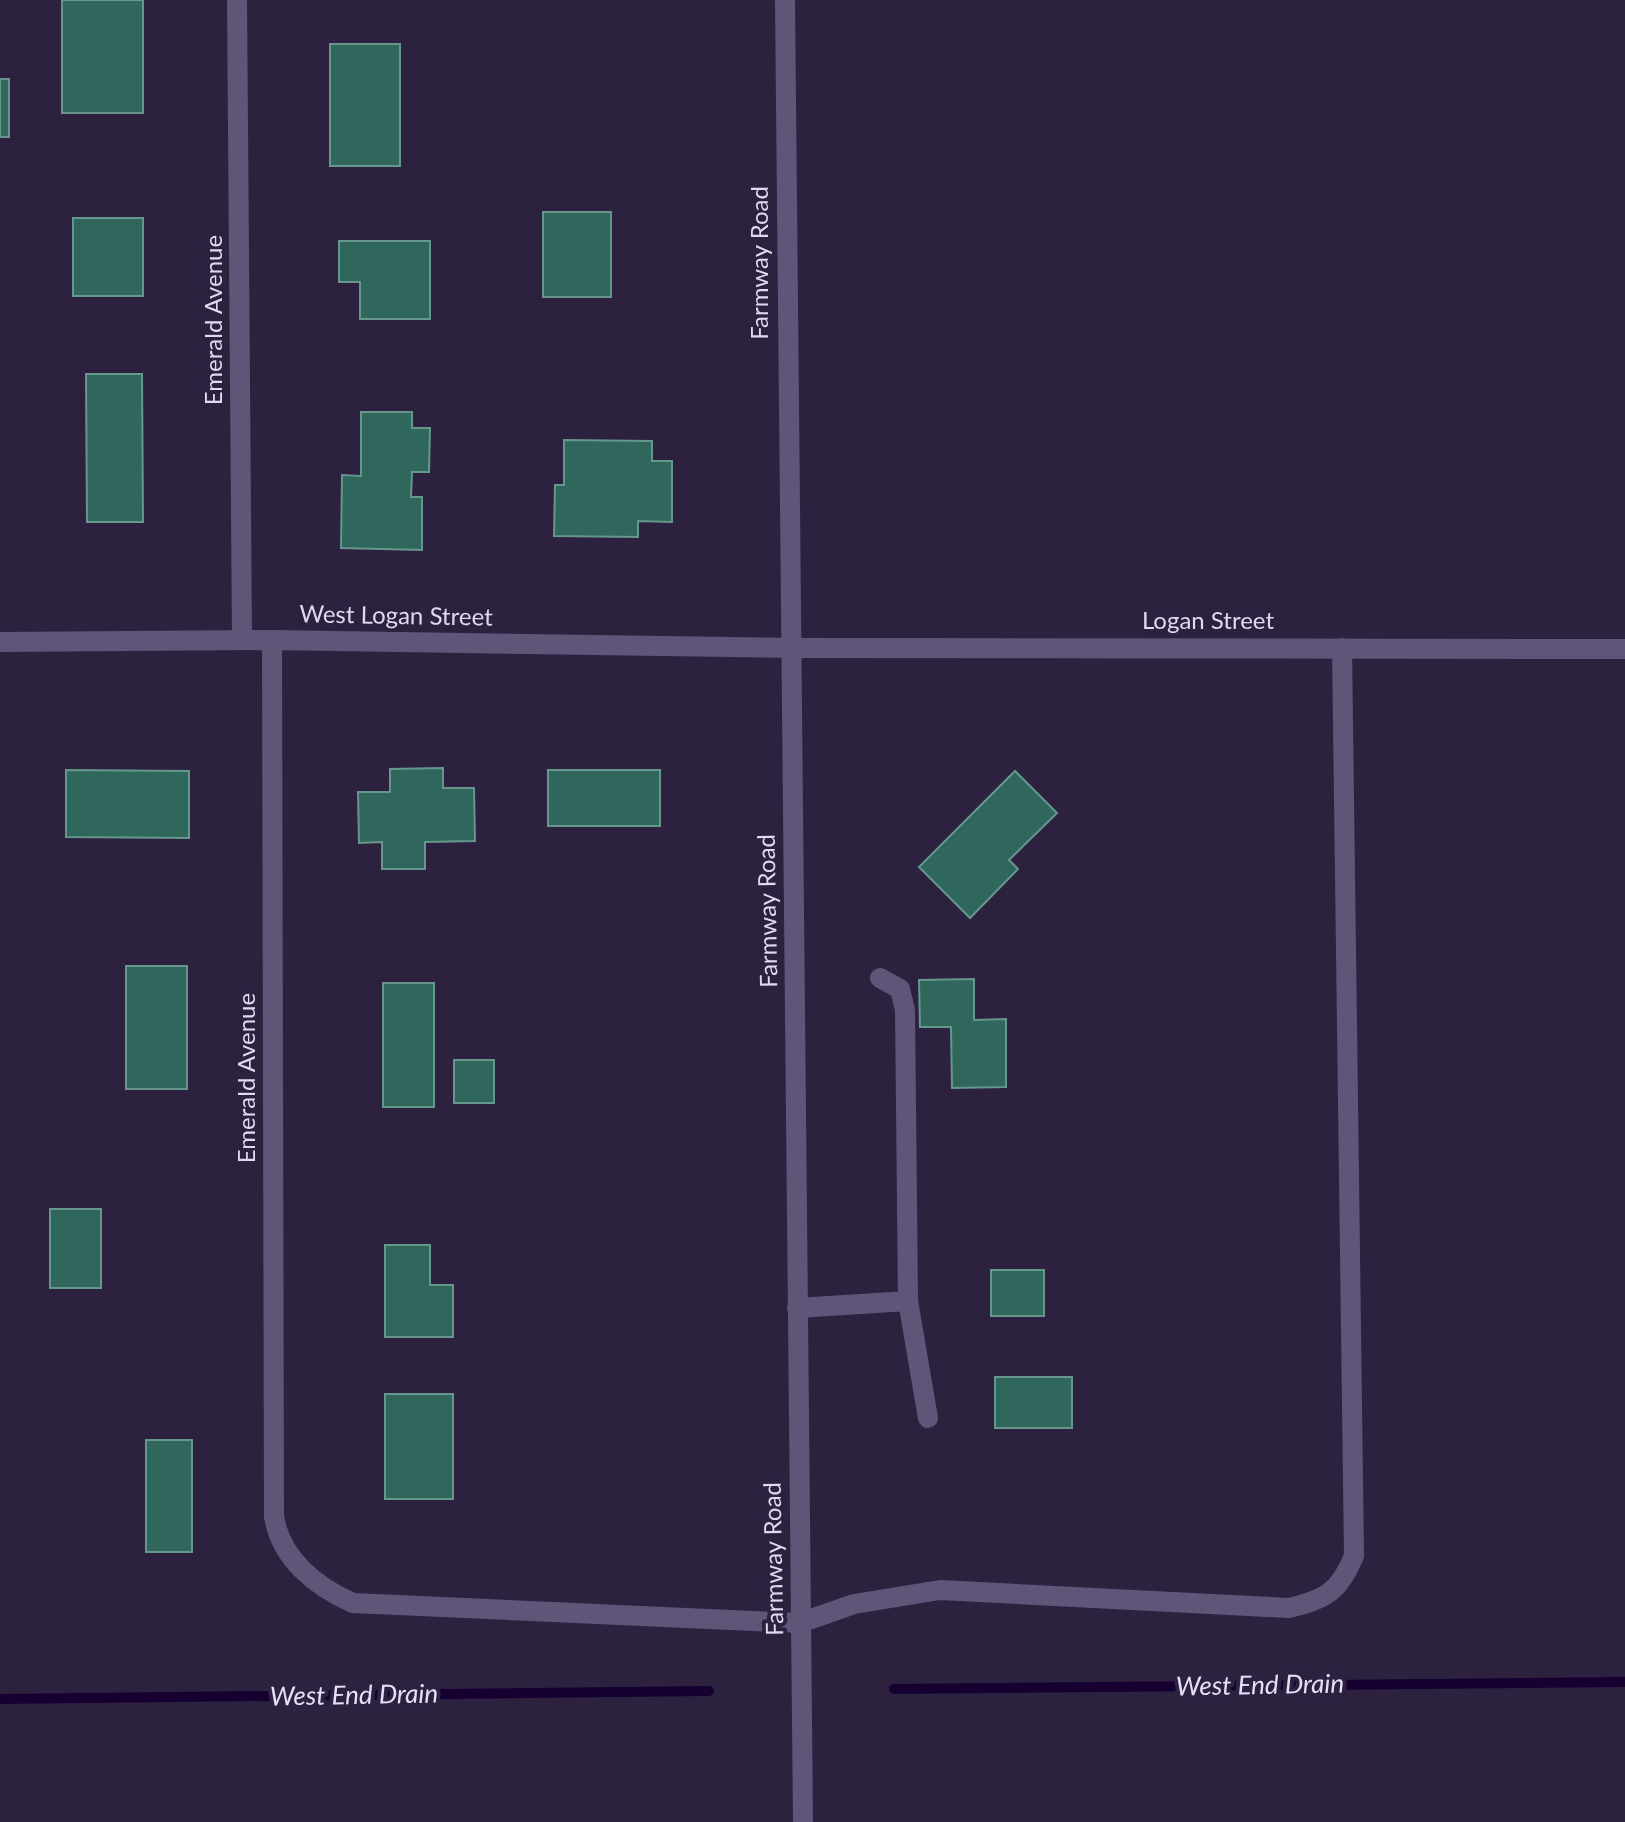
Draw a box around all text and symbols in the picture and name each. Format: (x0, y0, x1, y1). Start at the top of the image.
street label: Farmway Road (744, 186, 773, 340)
street label: Emerald Avenue (198, 235, 227, 405)
street label: West Logan Street (299, 598, 493, 631)
street label: Logan Street (1142, 605, 1274, 634)
street label: Farmway Road (751, 834, 782, 988)
street label: Emerald Avenue (231, 993, 260, 1163)
street label: Farmway Road (757, 1482, 788, 1636)
water label: West End Drain (1176, 1667, 1344, 1701)
water label: West End Drain (270, 1677, 438, 1711)

